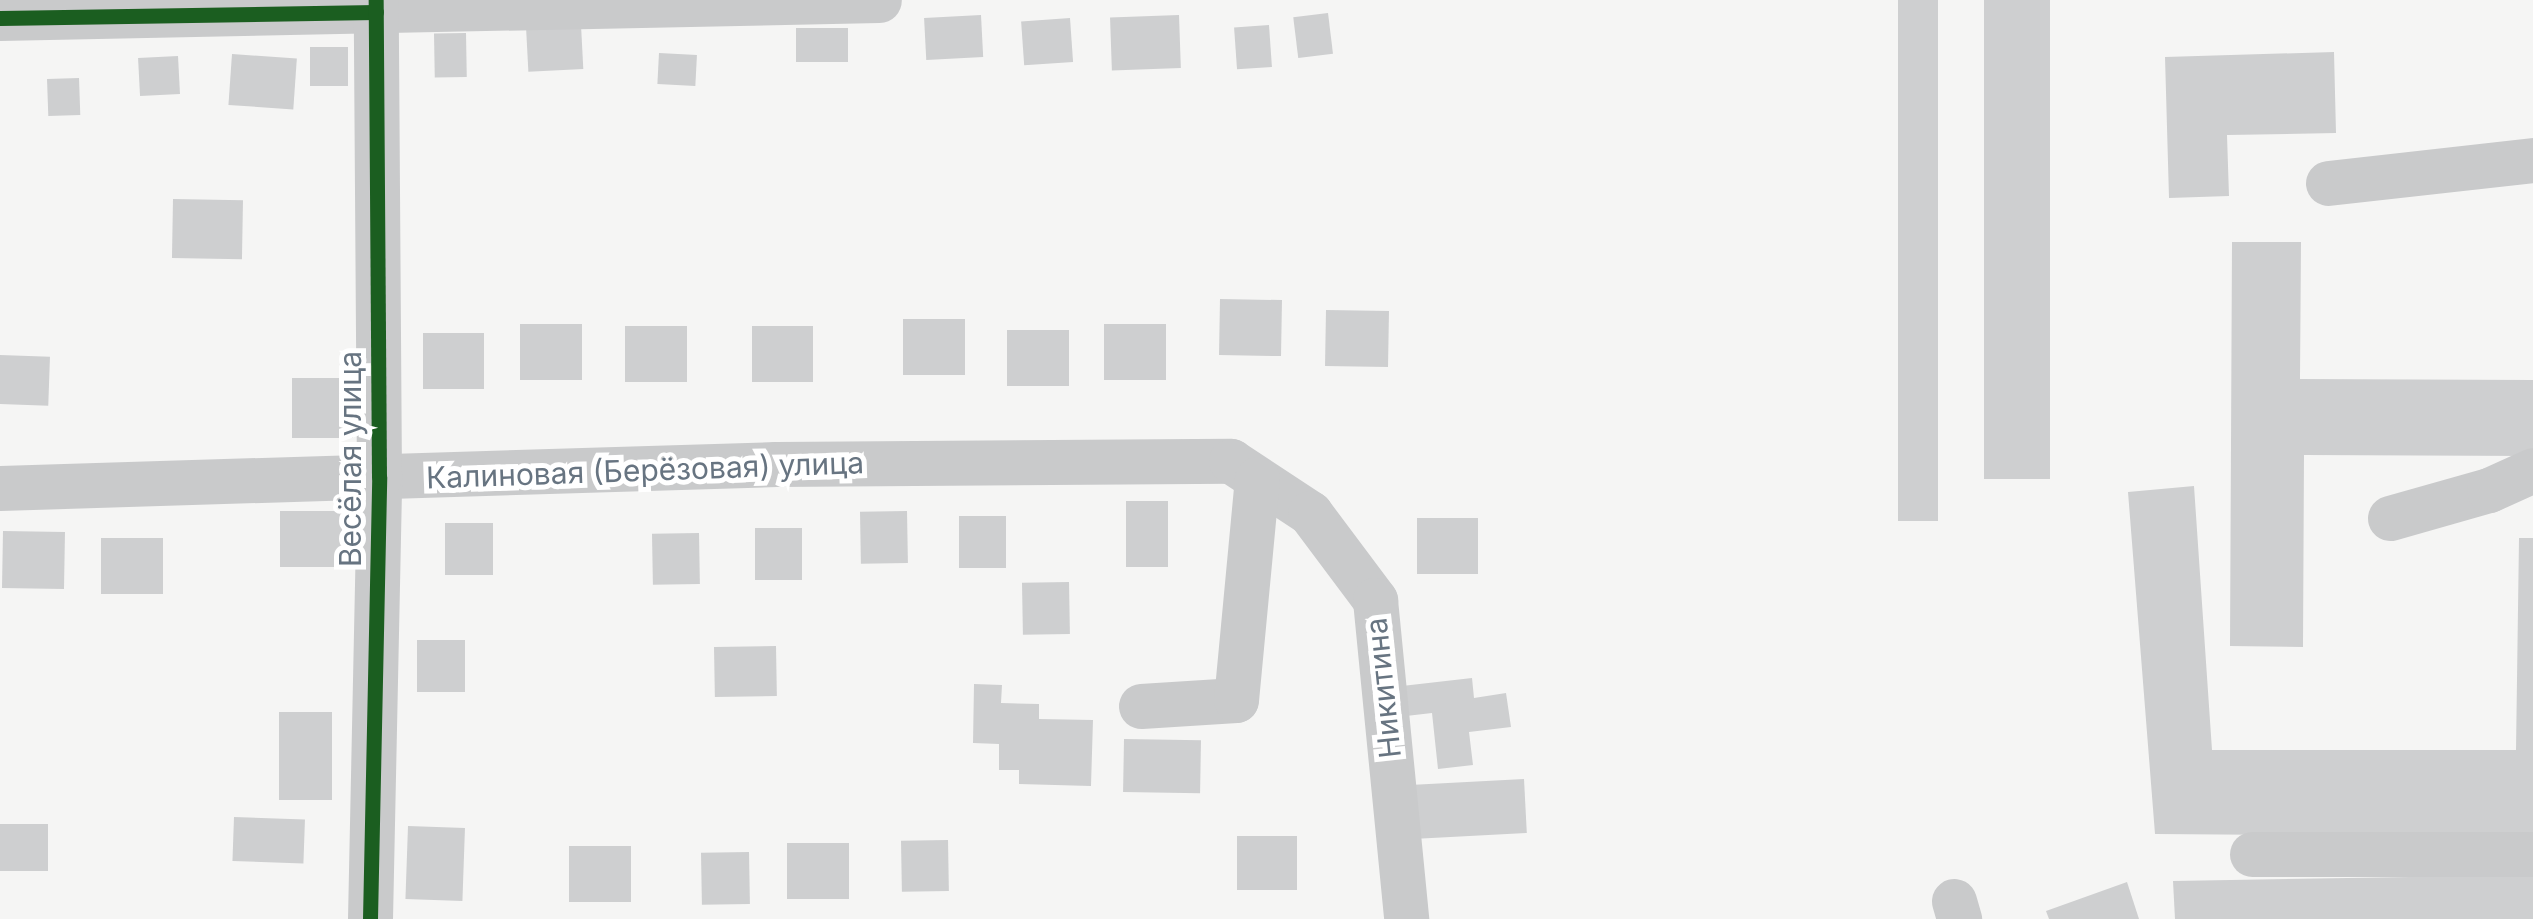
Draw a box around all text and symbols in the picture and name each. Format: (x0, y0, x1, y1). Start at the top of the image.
street label: Весёлая улица (332, 351, 368, 567)
street label: Калиновая (Берёзовая) улица (425, 444, 865, 496)
street label: Никитина (1358, 616, 1408, 760)

